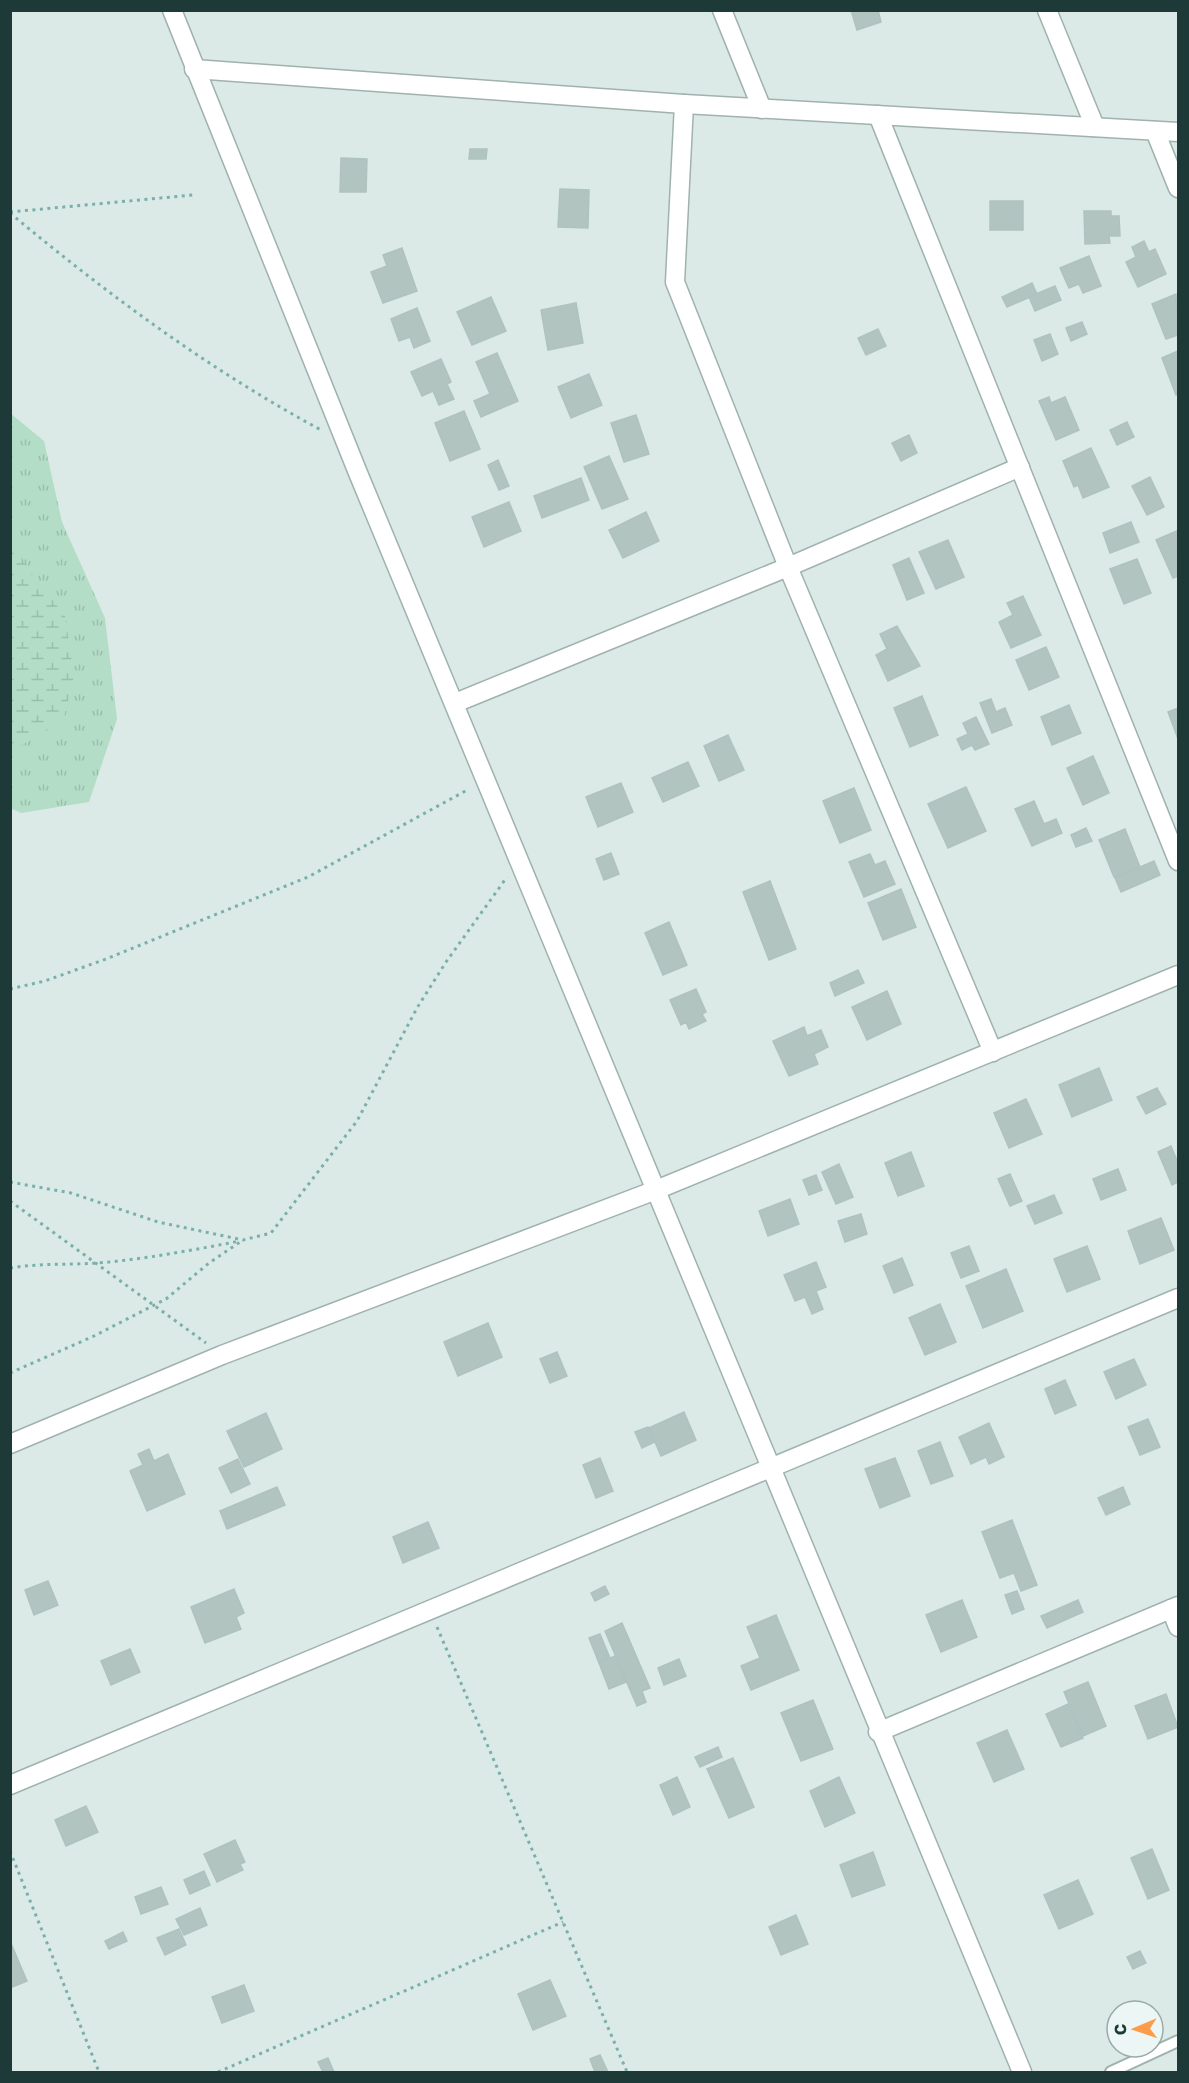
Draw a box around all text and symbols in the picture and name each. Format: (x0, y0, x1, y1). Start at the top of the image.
north arrow (1105, 1999, 1165, 2059)
text: С (1110, 2023, 1130, 2036)

